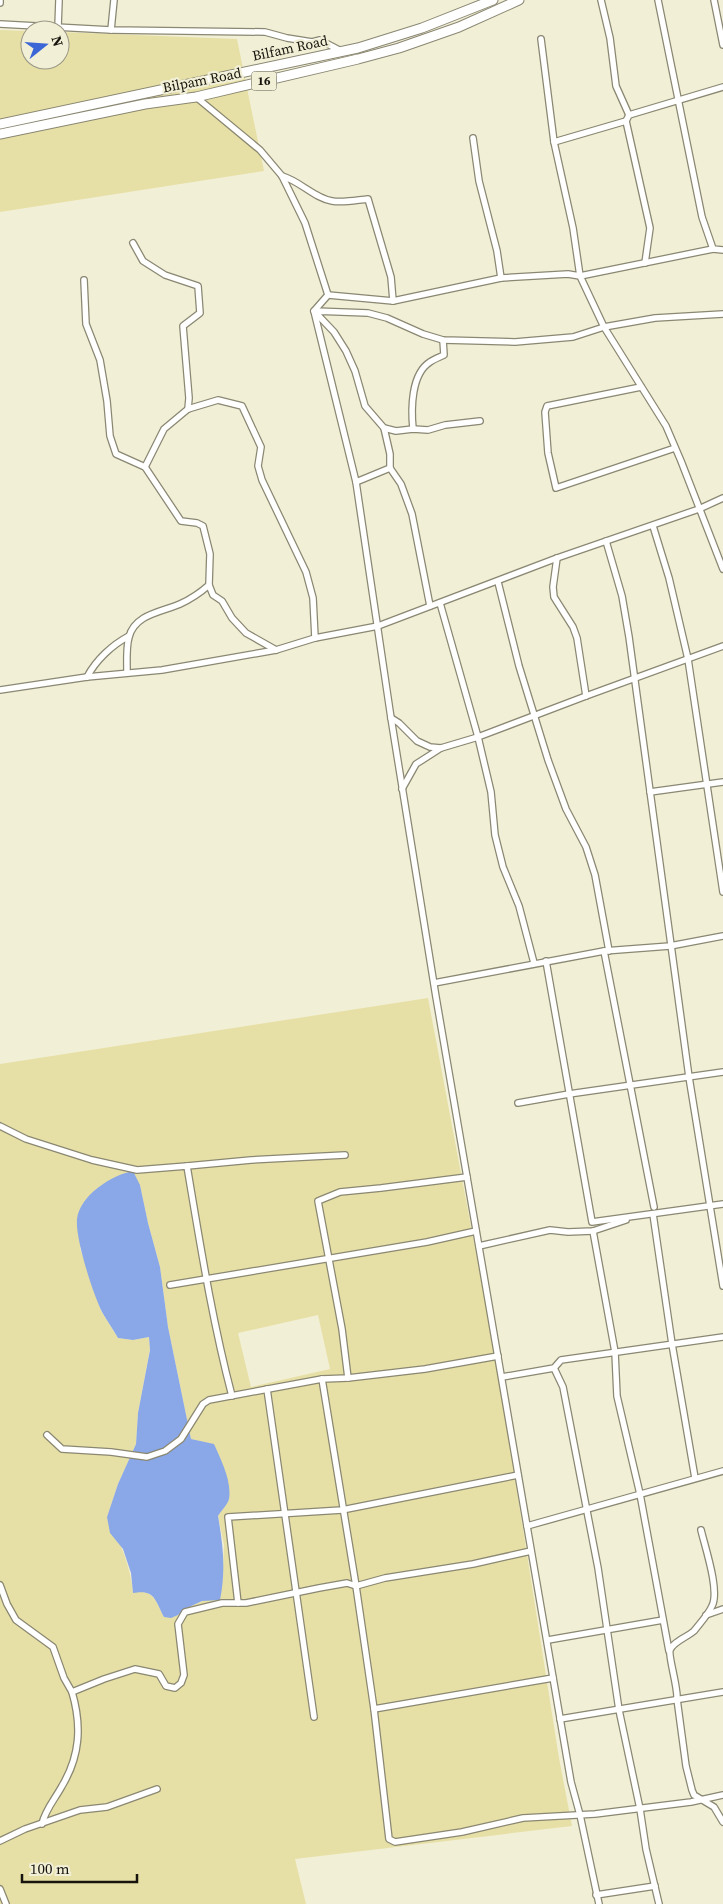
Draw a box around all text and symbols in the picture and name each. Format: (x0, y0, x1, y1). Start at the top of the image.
north arrow (20, 20, 70, 70)
street label: Bilfam Road (250, 30, 330, 66)
text: N (46, 33, 68, 49)
street label: Bilpam Road (161, 63, 243, 97)
road number: 16 (252, 72, 276, 90)
scale bar (22, 1852, 138, 1884)
text: 100 m (30, 1858, 70, 1879)

